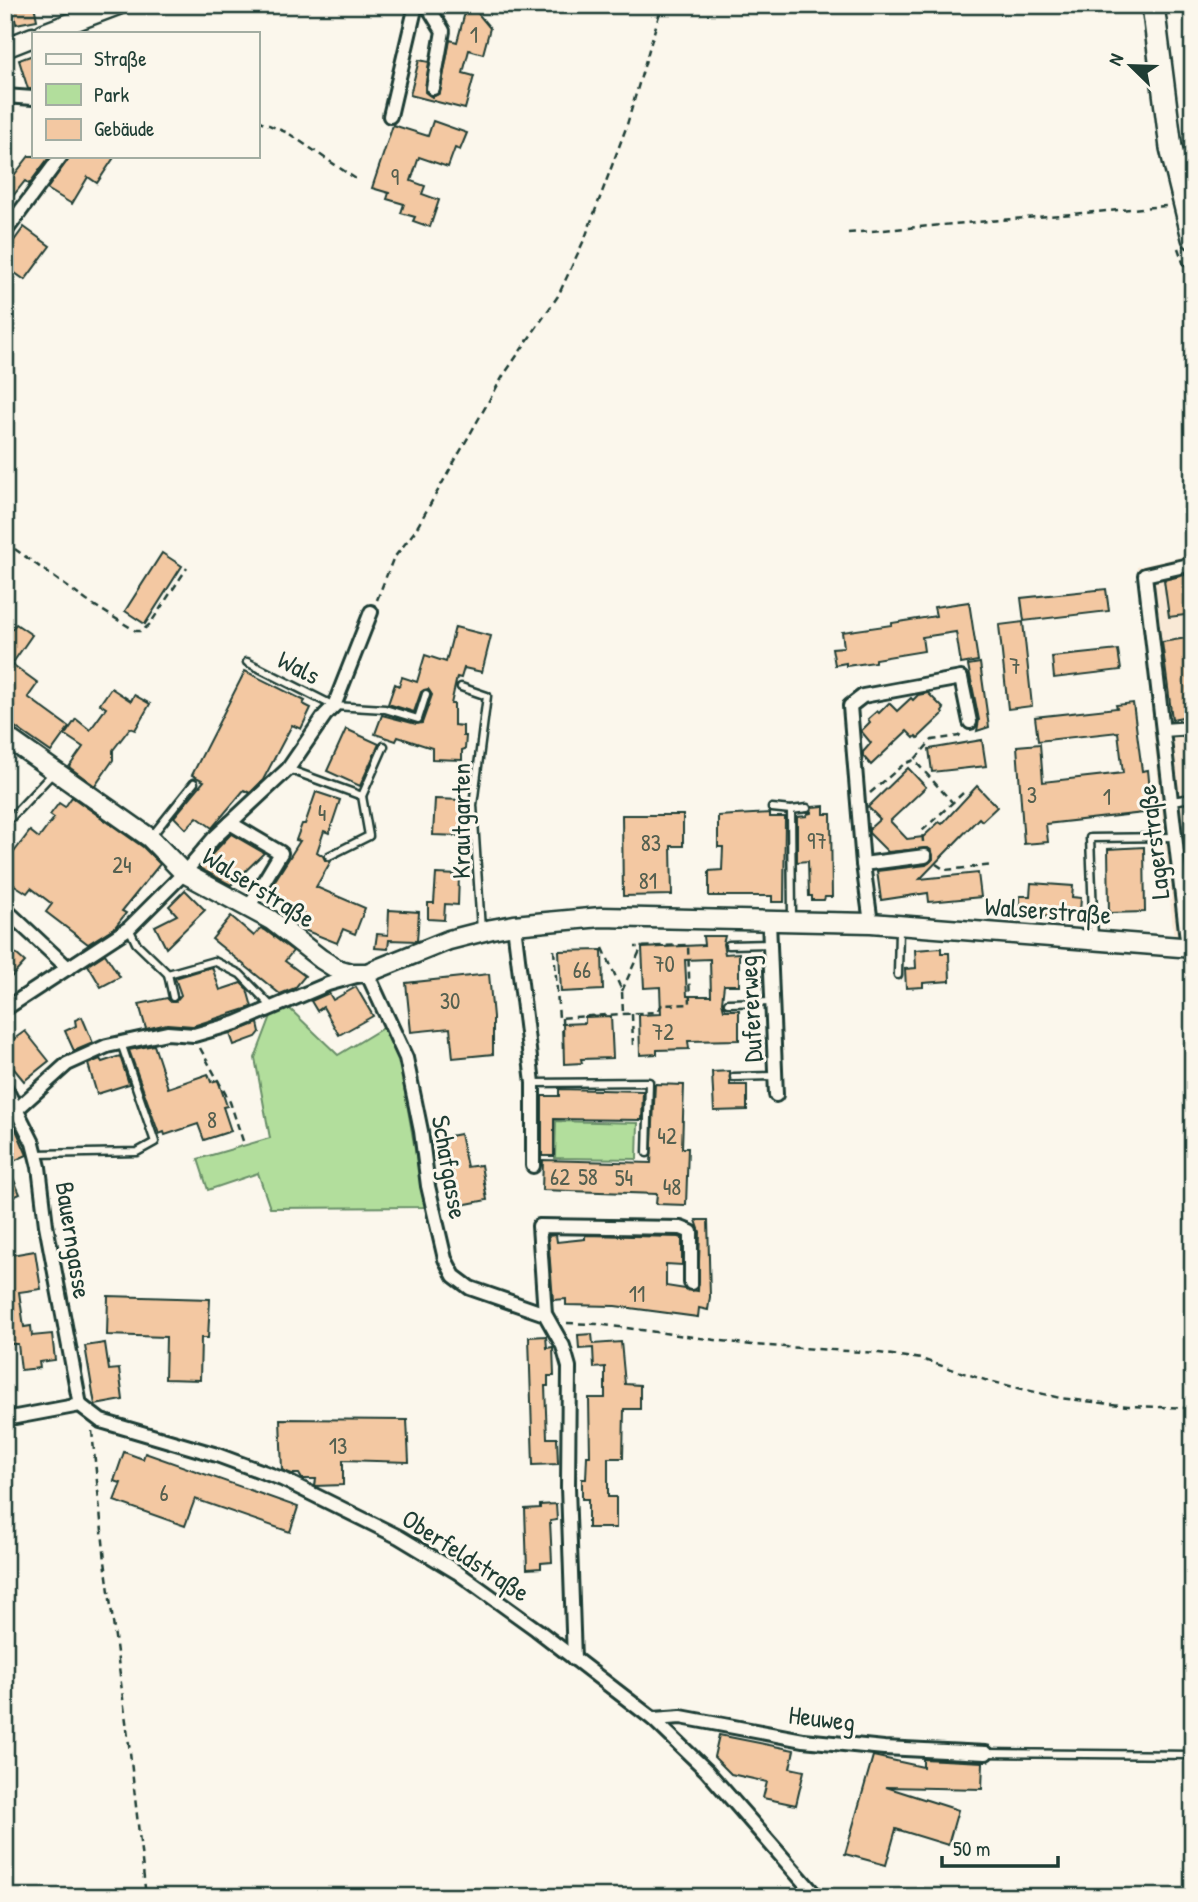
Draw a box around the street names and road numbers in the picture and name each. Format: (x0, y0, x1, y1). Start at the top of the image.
street label: Wals (272, 642, 326, 692)
street label: Krautgarten (443, 763, 478, 879)
street label: Lagerstraße (1129, 783, 1177, 901)
street label: Walserstraße (196, 839, 322, 935)
street label: Walserstraße (984, 888, 1112, 932)
street label: Dufererweg (730, 955, 770, 1063)
street label: Schafgasse (424, 1112, 476, 1222)
street label: Bauerngasse (47, 1179, 101, 1301)
street label: Oberfeldstraße (395, 1501, 537, 1609)
street label: Heuweg (787, 1697, 857, 1739)

